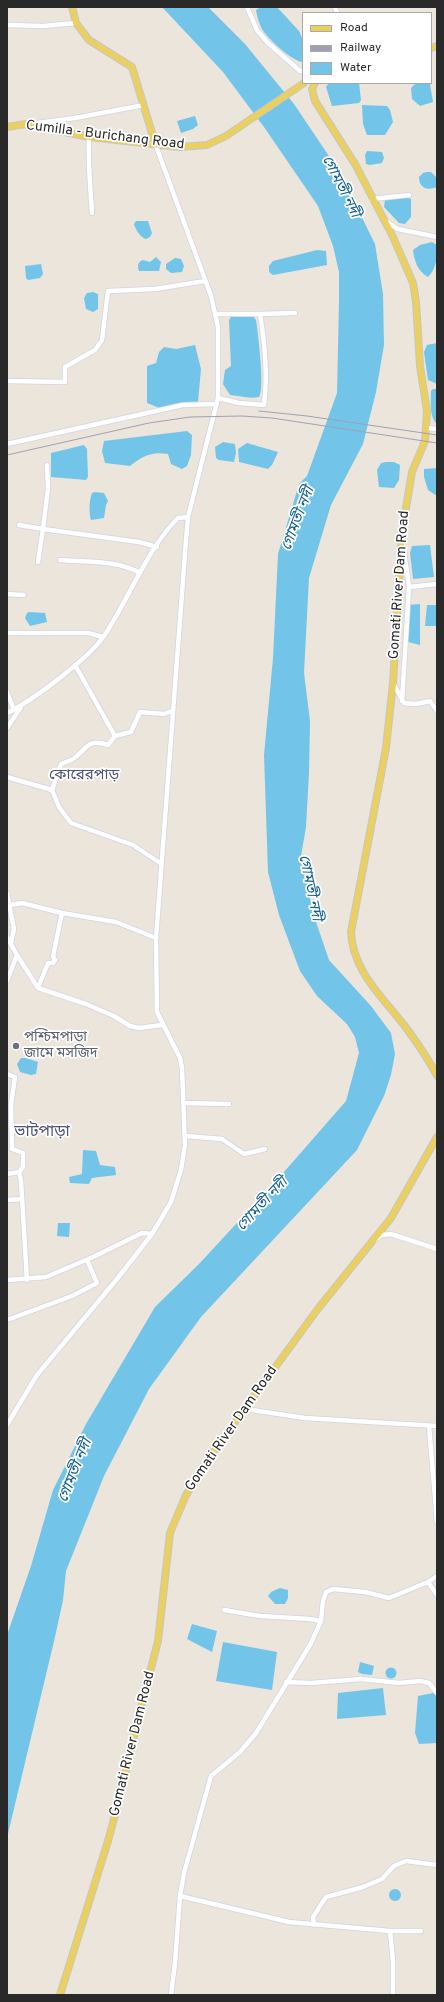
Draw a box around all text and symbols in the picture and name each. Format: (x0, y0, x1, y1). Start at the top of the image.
legend (302, 12, 432, 84)
text: Road (340, 20, 368, 36)
text: Railway (340, 40, 381, 56)
text: Water (340, 60, 372, 76)
street label: Cumilla - Burichang Road (25, 118, 185, 154)
water label: গোমতী নদী (317, 153, 363, 221)
water label: গোমতী নদী (279, 484, 319, 554)
street label: Gomati River Dam Road (386, 510, 414, 660)
district label: কোরেরপাড় (49, 767, 119, 785)
water label: গোমতী নদী (293, 853, 325, 923)
place label: পশ্চিমপাড়া জামে মসজিদ (24, 1030, 98, 1062)
marker: পশ্চিমপাড়া জামে মসজিদ (11, 1041, 21, 1051)
district label: ভাটপাড়া (14, 1123, 70, 1143)
water label: গোমতী নদী (234, 1174, 292, 1236)
street label: Gomati River Dam Road (182, 1363, 282, 1495)
water label: গোমতী নদী (55, 1437, 97, 1505)
street label: Gomati River Dam Road (107, 1670, 159, 1818)

